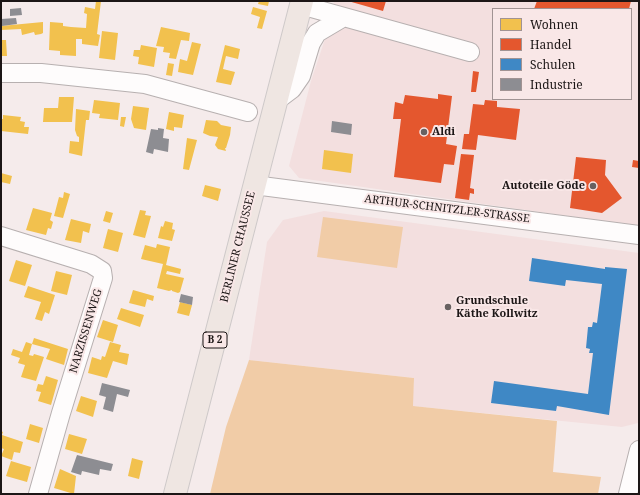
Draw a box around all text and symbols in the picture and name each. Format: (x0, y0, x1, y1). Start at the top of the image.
legend (492, 8, 632, 100)
text: Wohnen (530, 16, 578, 33)
text: Handel (530, 36, 572, 53)
text: Schulen (530, 56, 576, 73)
text: Industrie (530, 76, 583, 93)
place label: Aldi (432, 125, 455, 139)
marker: Aldi (419, 127, 429, 137)
place label: Autoteile Göde (502, 179, 585, 193)
marker: Autoteile Göde (588, 181, 598, 191)
street label: BERLINER CHAUSSEE (218, 190, 258, 304)
street label: ARTHUR-SCHNITZLER-STRASSE (364, 192, 530, 226)
street label: NARZISSENWEG (67, 287, 105, 375)
place label: Grundschule Käthe Kollwitz (456, 294, 538, 320)
marker: Grundschule Käthe Kollwitz (443, 302, 453, 312)
road number: B 2 (203, 332, 227, 348)

